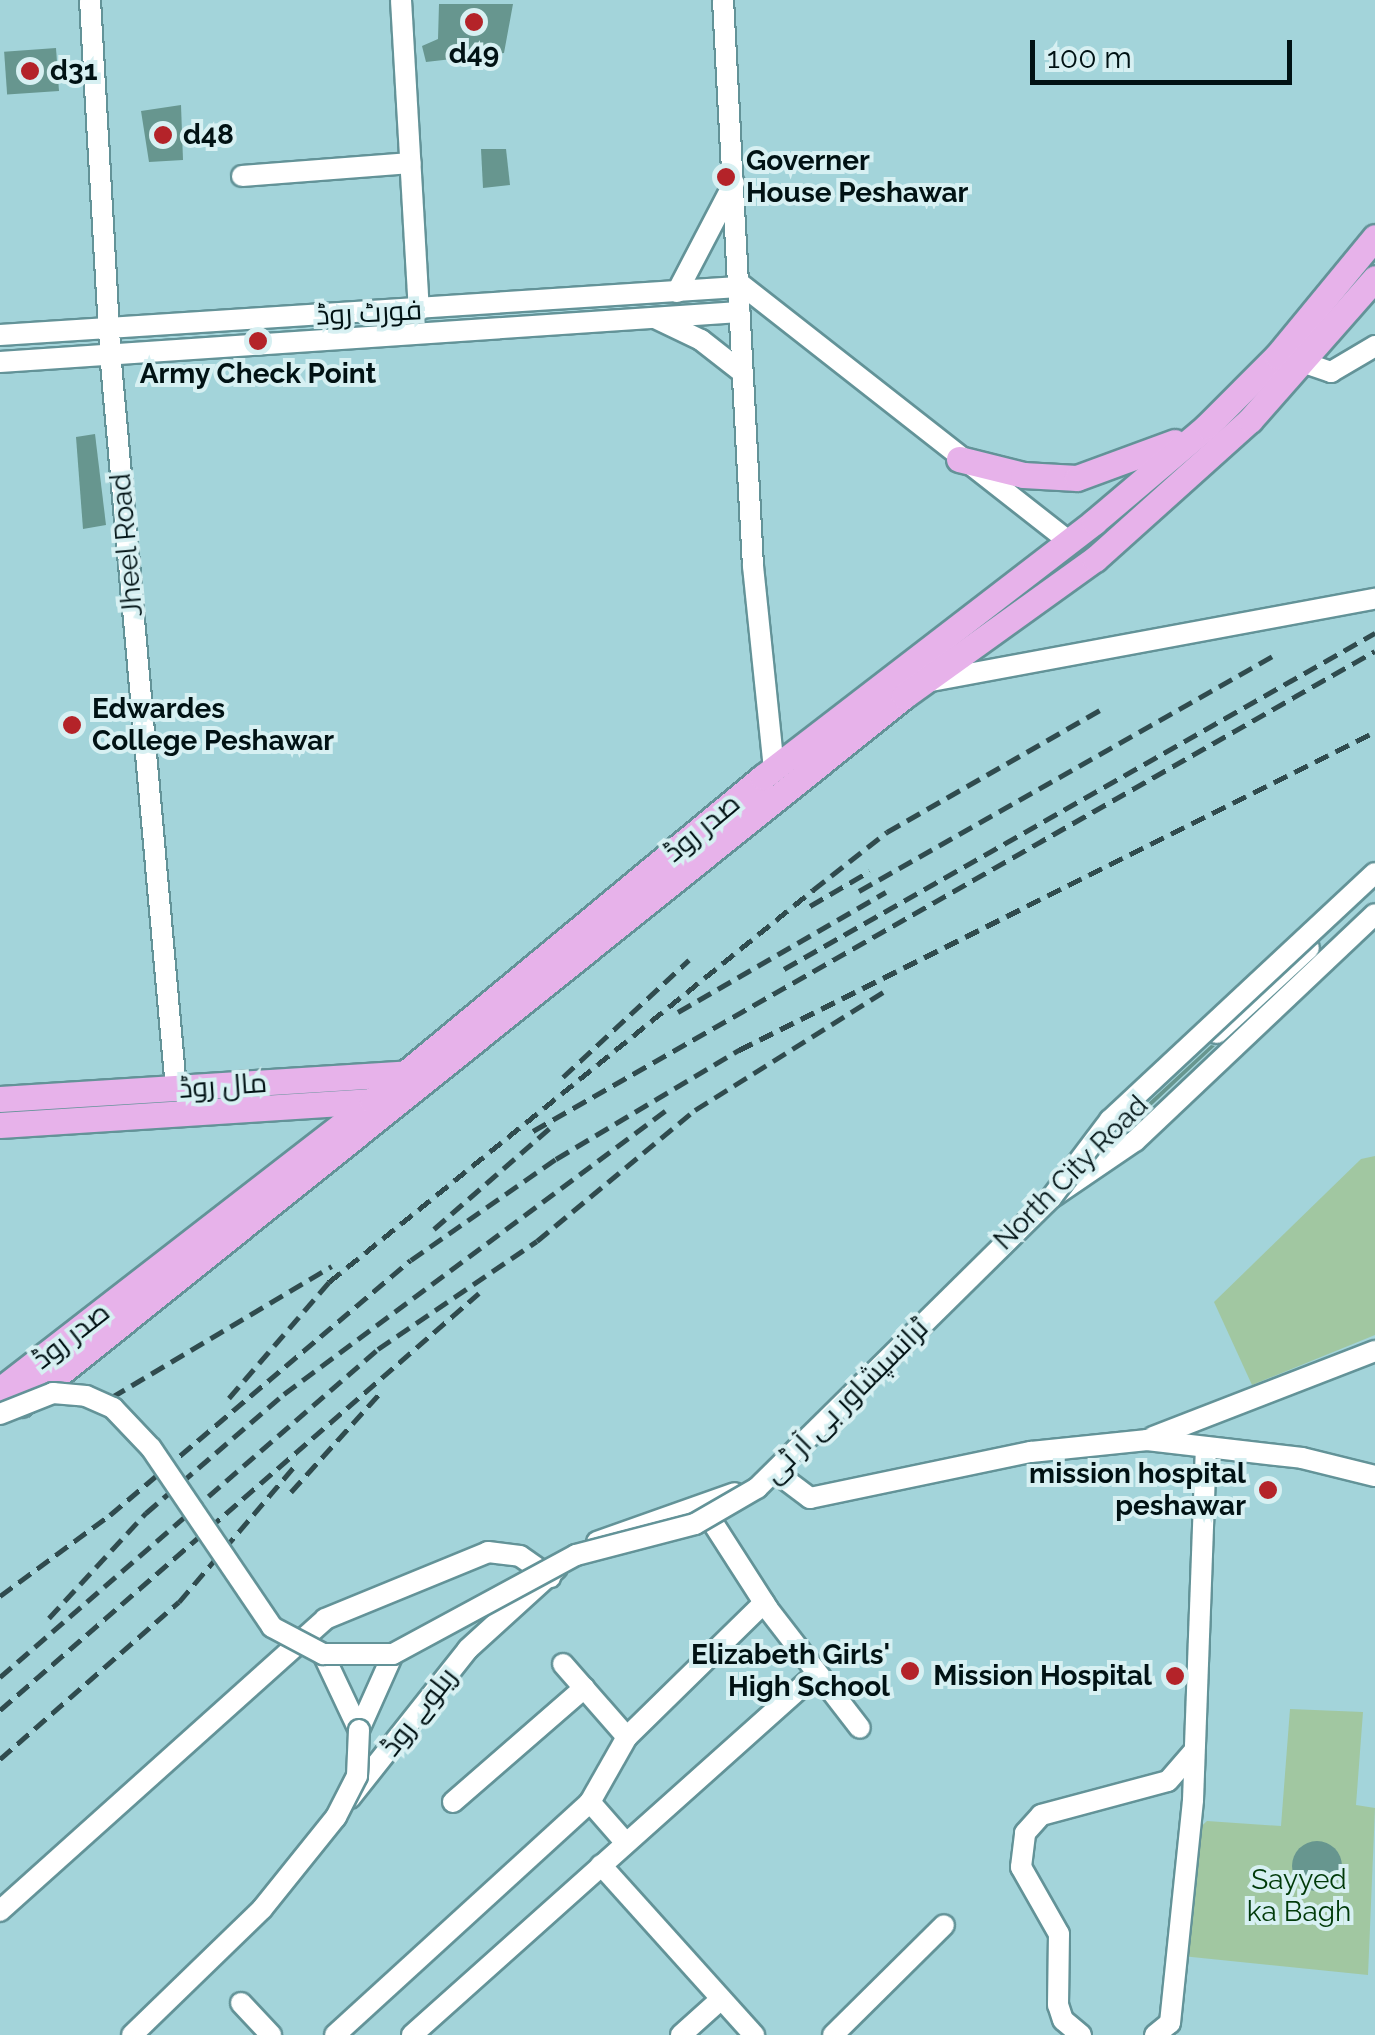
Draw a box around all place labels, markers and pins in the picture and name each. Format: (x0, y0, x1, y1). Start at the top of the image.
marker: d49 (463, 11, 485, 33)
place label: d49 (449, 37, 499, 71)
place label: d31 (50, 54, 98, 88)
marker: d31 (19, 60, 41, 82)
place label: d48 (183, 118, 234, 152)
marker: d48 (152, 124, 174, 146)
place label: Governer House Peshawar (746, 144, 968, 210)
marker: Governer House Peshawar (715, 166, 737, 188)
marker: Army Check Point (247, 330, 269, 352)
place label: Army Check Point (139, 357, 377, 391)
place label: Edwardes College Peshawar (92, 692, 334, 758)
marker: Edwardes College Peshawar (61, 714, 83, 736)
place label: mission hospital peshawar (1029, 1457, 1246, 1523)
marker: mission hospital peshawar (1255, 1477, 1281, 1503)
place label: Elizabeth Girls' High School (691, 1638, 890, 1704)
place label: Mission Hospital (933, 1659, 1152, 1693)
marker: Elizabeth Girls' High School (899, 1660, 921, 1682)
marker: Mission Hospital (1162, 1663, 1188, 1689)

